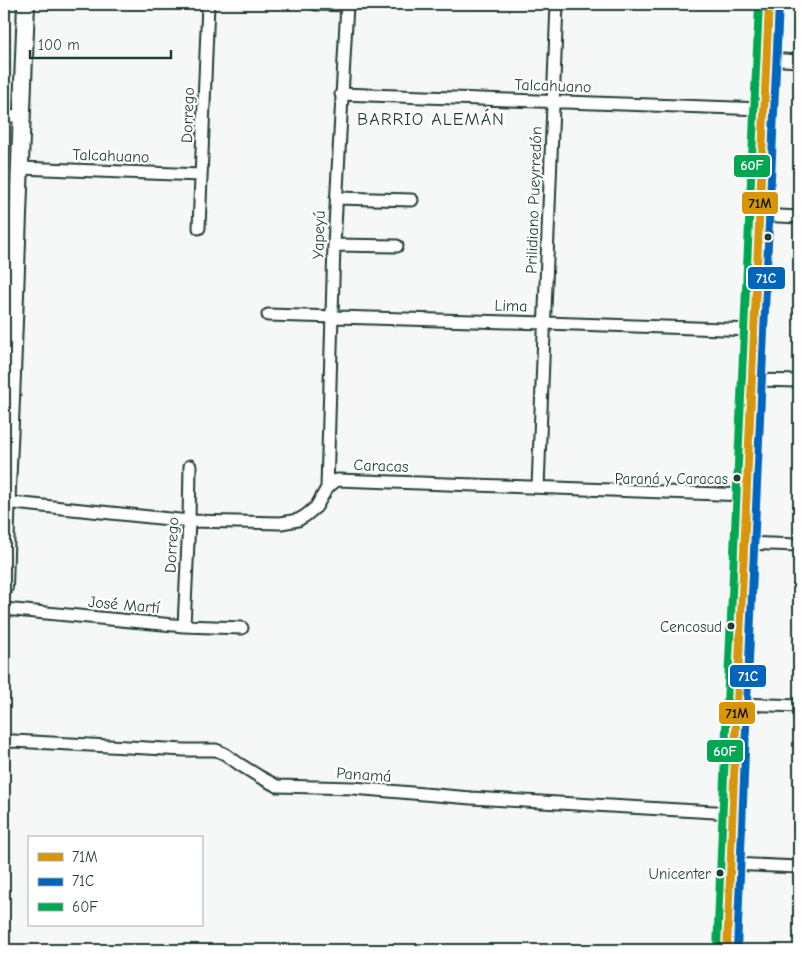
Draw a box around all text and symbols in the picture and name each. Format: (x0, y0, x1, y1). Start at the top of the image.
scale bar (30, 28, 171, 60)
text: 100 m (38, 36, 80, 54)
street label: Talcahuano (514, 76, 592, 96)
street label: Dorrego (178, 87, 198, 143)
district label: BARRIO ALEMÁN (357, 108, 505, 130)
street label: Prilidiano Pueyrredón (522, 126, 546, 274)
street label: Talcahuano (72, 146, 150, 166)
line badge: 60F (733, 154, 771, 178)
text: 60F (740, 157, 765, 174)
line badge: 71M (741, 191, 779, 215)
text: 71M (748, 195, 772, 212)
street label: Yapeyú (309, 210, 329, 260)
unlabelled marker (763, 232, 773, 242)
line badge: 71C (747, 266, 786, 290)
text: 71C (756, 270, 777, 287)
street label: Lima (494, 296, 528, 316)
street label: Caracas (353, 456, 409, 476)
place label: Paraná y Caracas (615, 470, 728, 488)
marker: Paraná y Caracas (732, 473, 742, 483)
street label: Dorrego (162, 517, 182, 573)
street label: José Martí (87, 593, 161, 617)
place label: Cencosud (660, 618, 722, 636)
marker: Cencosud (726, 621, 736, 631)
line badge: 71C (729, 664, 767, 688)
text: 71C (738, 668, 759, 685)
line badge: 71M (718, 701, 756, 725)
text: 71M (725, 705, 749, 722)
line badge: 60F (706, 739, 744, 763)
text: 60F (713, 743, 738, 760)
street label: Panamá (336, 764, 392, 786)
legend (28, 836, 202, 926)
text: 71M (72, 848, 98, 866)
place label: Unicenter (649, 865, 711, 883)
marker: Unicenter (715, 868, 725, 878)
text: 71C (72, 872, 94, 890)
text: 60F (72, 898, 98, 916)

